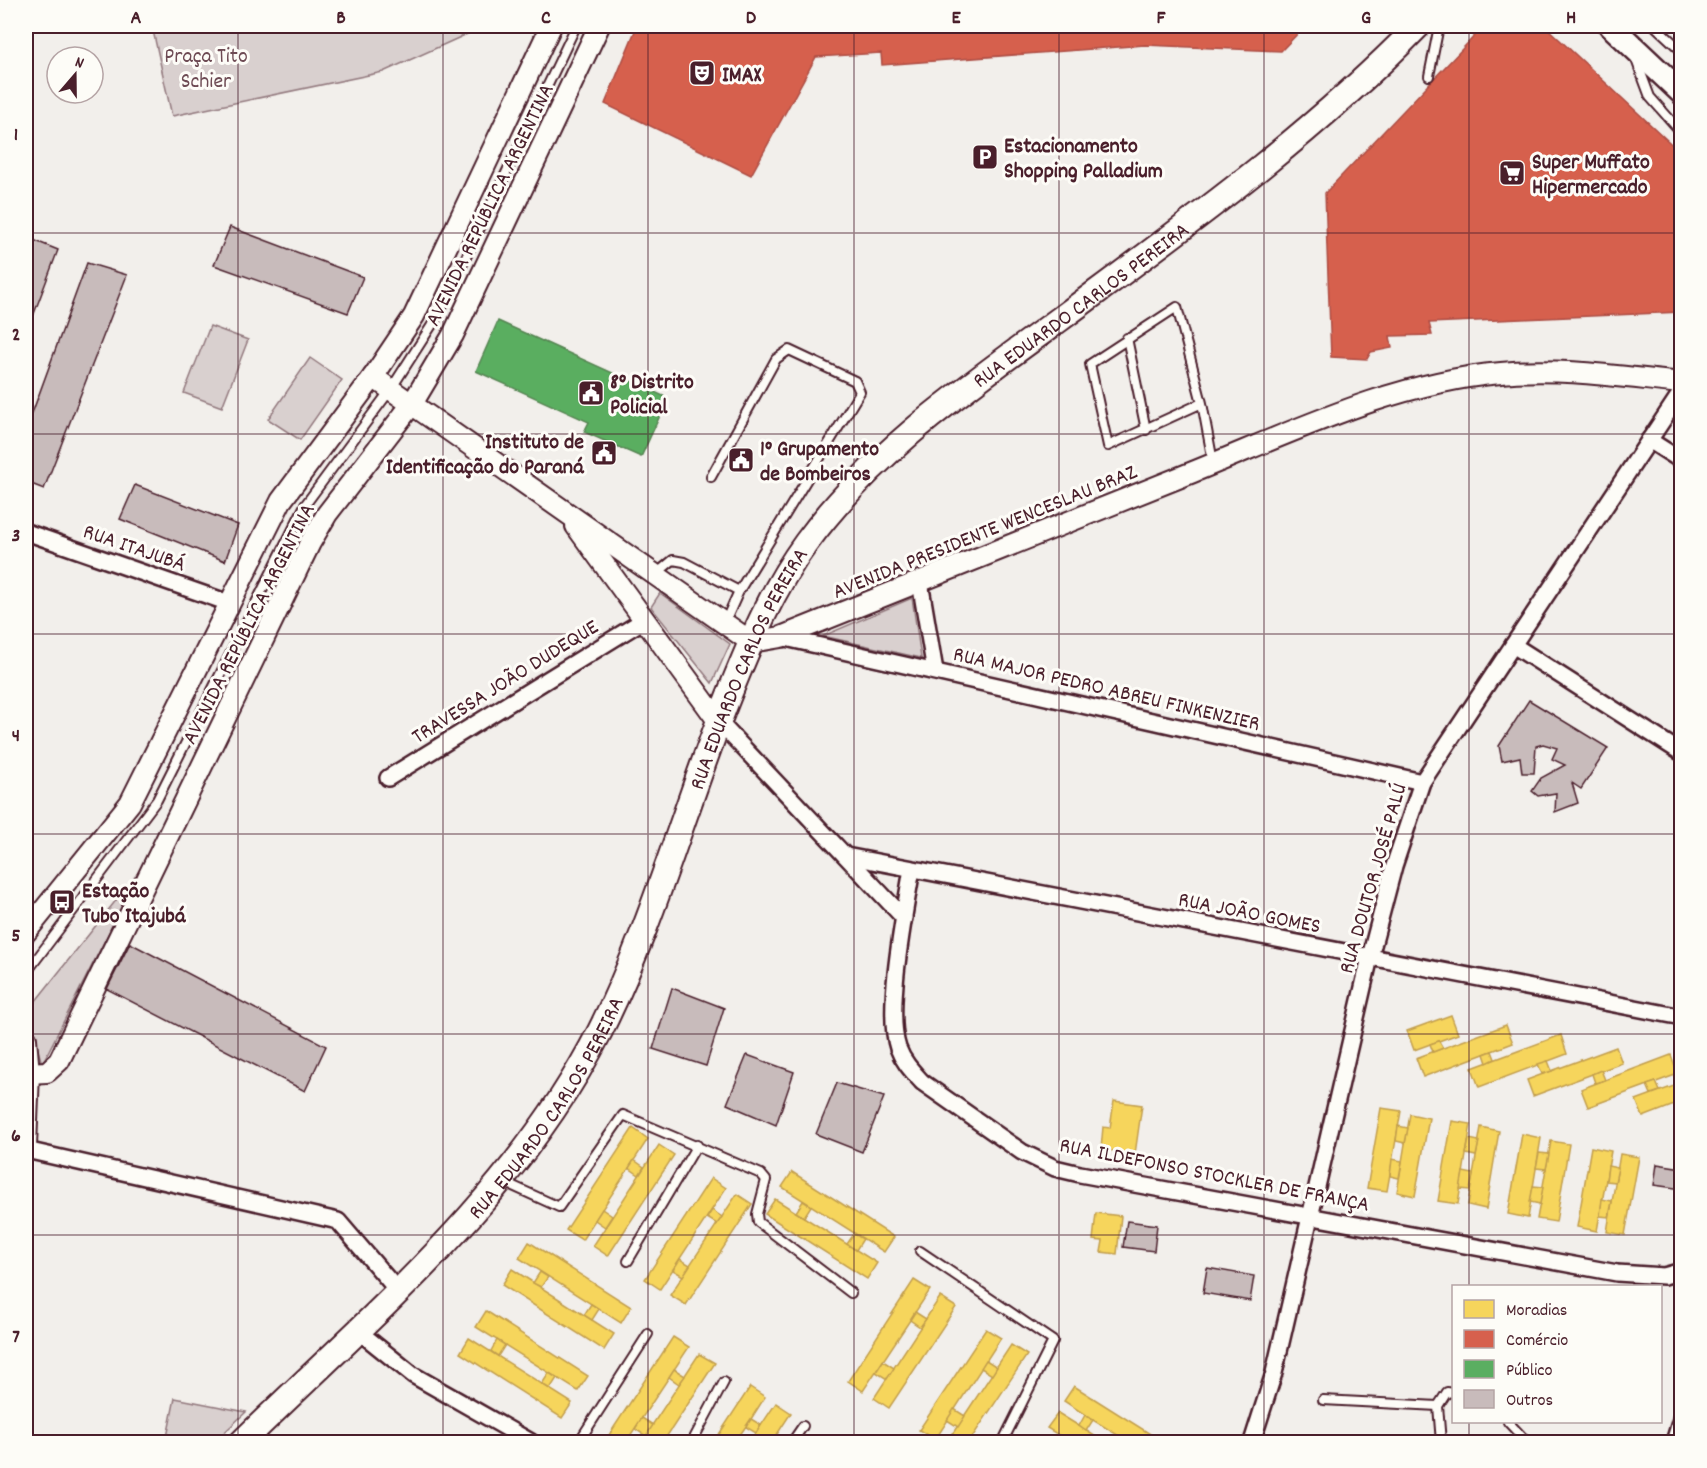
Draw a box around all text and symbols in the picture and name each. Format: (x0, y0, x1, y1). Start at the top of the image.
text: A (131, 5, 142, 33)
text: B (336, 5, 346, 33)
text: C (541, 5, 551, 33)
text: D (746, 5, 757, 33)
text: E (951, 5, 961, 33)
text: F (1157, 5, 1167, 33)
text: G (1361, 5, 1371, 33)
text: H (1566, 5, 1576, 33)
park label: Praça Tito Schier (164, 42, 248, 98)
north arrow (45, 45, 105, 105)
text: N (72, 51, 87, 75)
theatre icon: IMAX (687, 58, 717, 88)
place label: IMAX (722, 61, 762, 92)
street label: AVENIDA REPÚBLICA ARGENTINA (419, 79, 564, 332)
text: 1 (14, 122, 18, 150)
place label: Estacionamento Shopping Palladium (1004, 132, 1163, 188)
parking icon: Estacionamento Shopping Palladium (970, 142, 1000, 172)
place label: Super Muffato Hipermercado (1532, 148, 1650, 204)
supermarket icon: Super Muffato Hipermercado (1497, 158, 1527, 188)
street label: RUA EDUARDO CARLOS PEREIRA (967, 216, 1197, 397)
text: 2 (12, 322, 20, 350)
place label: 8° Distrito Policial (610, 368, 694, 424)
public building icon: 8° Distrito Policial (576, 378, 606, 408)
place label: Instituto de Identificação do Paraná (386, 428, 585, 484)
place label: 1° Grupamento de Bombeiros (760, 435, 879, 491)
public building icon: Instituto de Identificação do Paraná (589, 438, 619, 468)
public building icon: 1° Grupamento de Bombeiros (726, 445, 756, 475)
street label: AVENIDA PRESIDENTE WENCESLAU BRAZ (829, 458, 1142, 609)
street label: AVENIDA REPÚBLICA ARGENTINA (176, 499, 324, 750)
street label: RUA ITAJUBÁ (79, 517, 189, 581)
text: 3 (12, 523, 20, 551)
street label: RUA EDUARDO CARLOS PEREIRA (683, 542, 817, 794)
street label: TRAVESSA JOÃO DUDEQUE (406, 613, 605, 753)
street label: RUA MAJOR PEDRO ABREU FINKENZIER (950, 640, 1263, 741)
text: 4 (12, 723, 20, 751)
street label: RUA DOUTOR JOSÉ PALÚ (1332, 780, 1416, 978)
place label: Estação Tubo Itajubá (82, 877, 187, 933)
street label: RUA JOÃO GOMES (1176, 885, 1323, 943)
bus stop icon: Estação Tubo Itajubá (47, 887, 77, 917)
text: 5 (11, 923, 21, 951)
street label: RUA EDUARDO CARLOS PEREIRA (462, 992, 633, 1227)
text: 6 (11, 1123, 21, 1151)
street label: RUA ILDEFONSO STOCKLER DE FRANÇA (1057, 1131, 1372, 1222)
legend (1452, 1285, 1662, 1423)
text: Moradias (1506, 1299, 1567, 1324)
text: 7 (12, 1324, 20, 1352)
text: Comércio (1506, 1329, 1568, 1354)
text: Público (1506, 1359, 1553, 1384)
text: Outros (1506, 1389, 1553, 1414)

